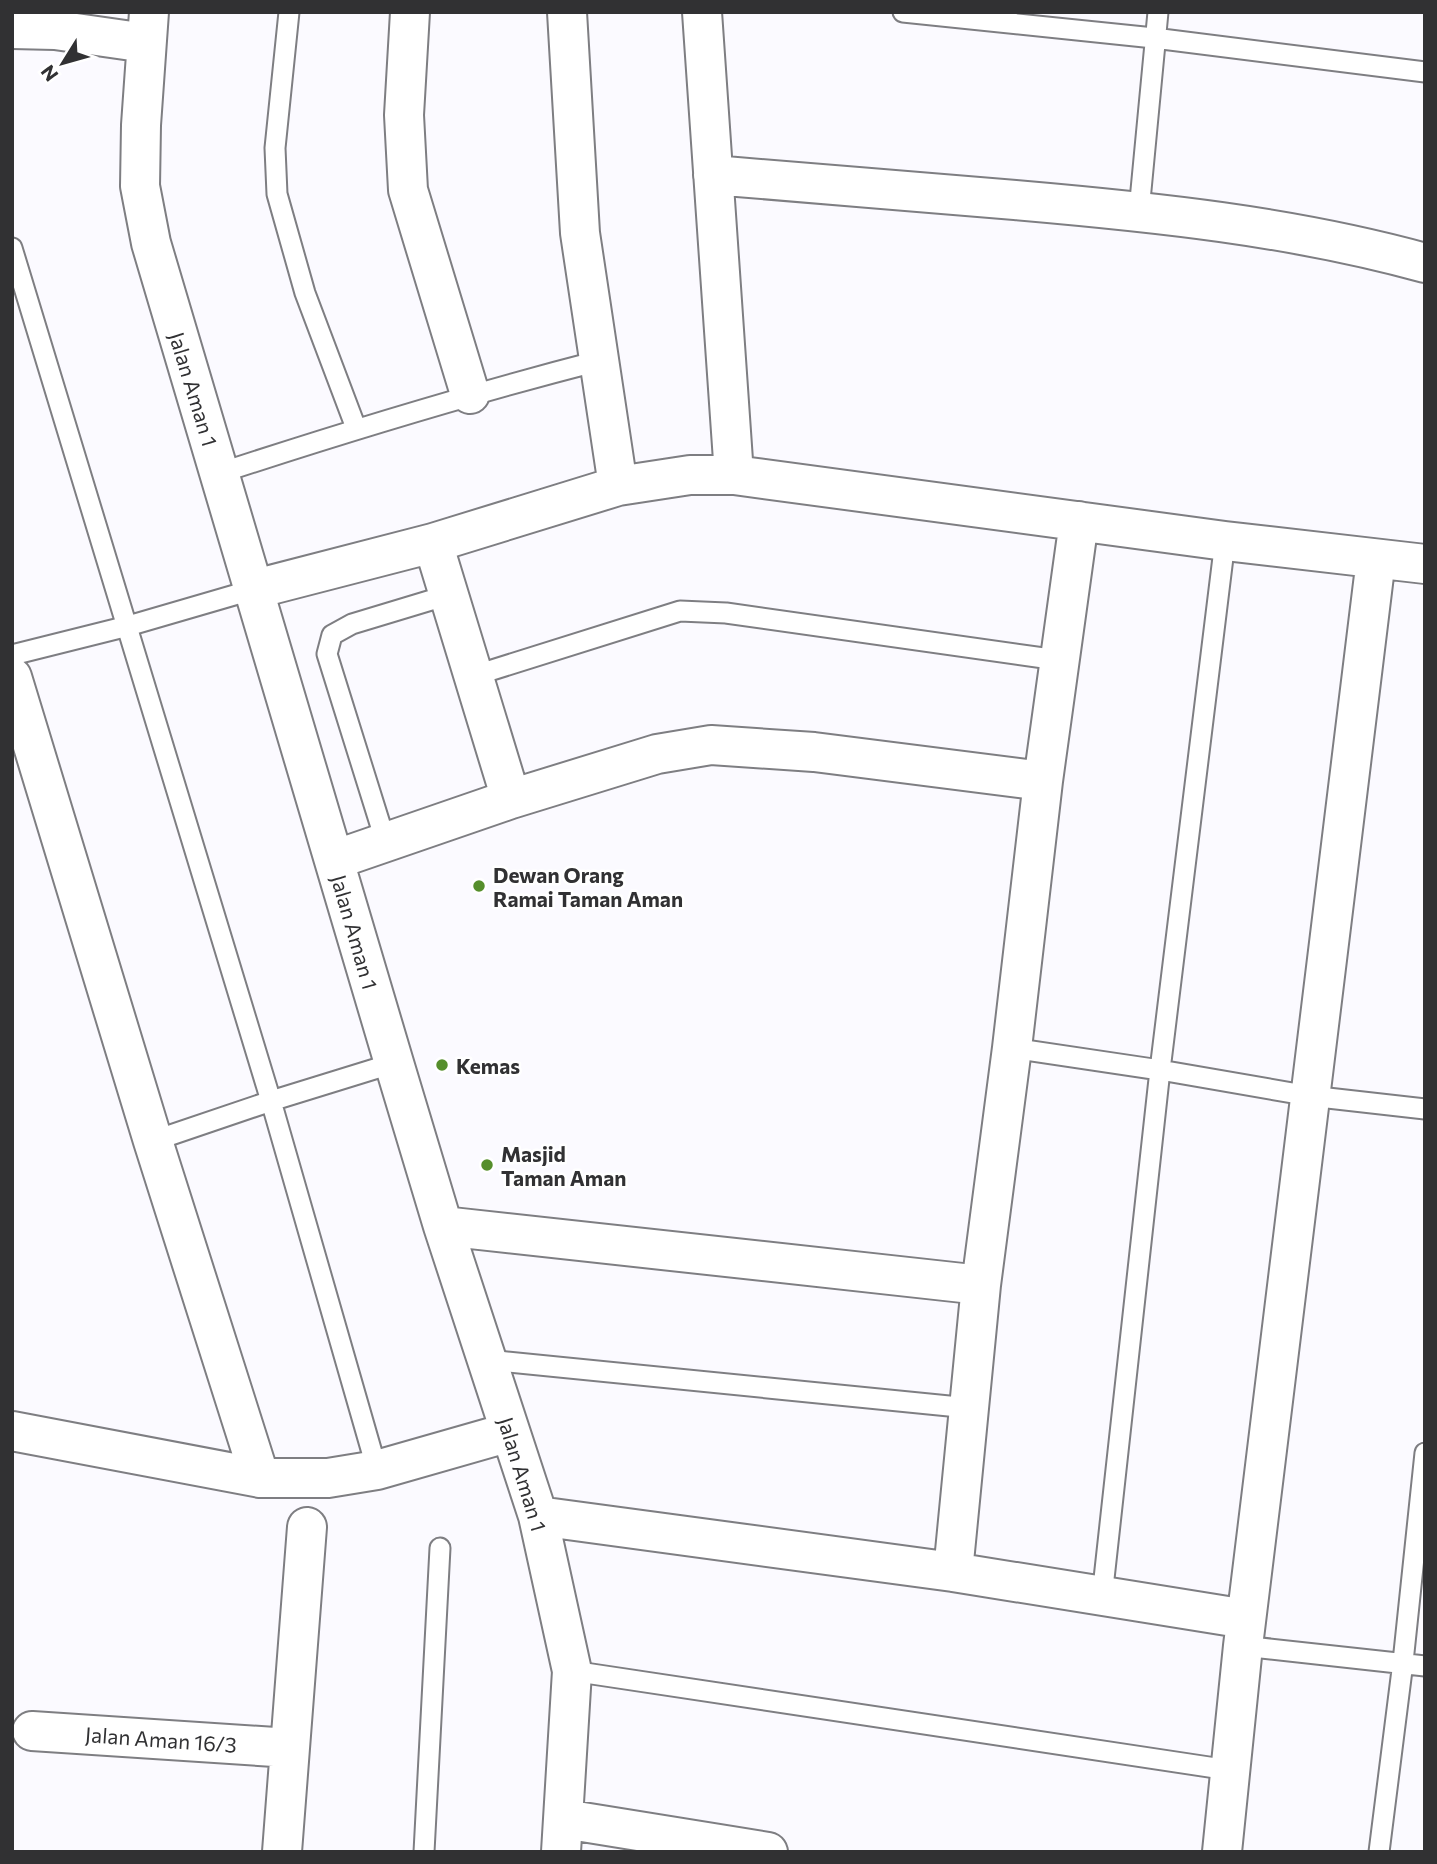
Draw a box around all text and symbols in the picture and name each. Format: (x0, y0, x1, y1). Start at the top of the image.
north arrow (28, 28, 98, 98)
text: N (36, 61, 63, 86)
street label: Jalan Aman 1 (165, 329, 223, 449)
place label: Dewan Orang Ramai Taman Aman (493, 862, 683, 911)
street label: Jalan Aman 1 (327, 872, 383, 992)
marker: Dewan Orang Ramai Taman Aman (471, 878, 487, 894)
place label: Kemas (456, 1053, 520, 1078)
marker: Kemas (434, 1057, 450, 1073)
place label: Masjid Taman Aman (501, 1141, 626, 1190)
marker: Masjid Taman Aman (479, 1157, 495, 1173)
street label: Jalan Aman 1 (494, 1414, 552, 1534)
street label: Jalan Aman 16/3 (84, 1721, 238, 1757)

